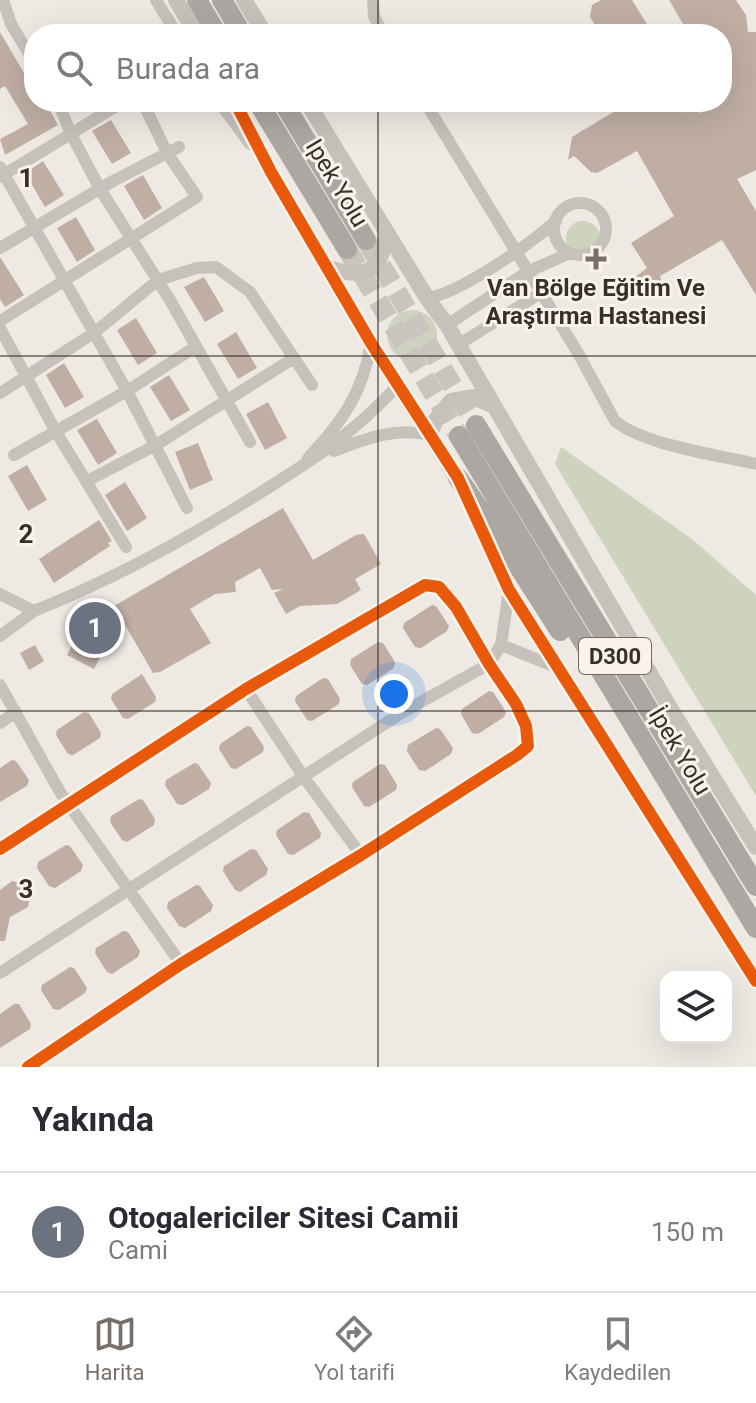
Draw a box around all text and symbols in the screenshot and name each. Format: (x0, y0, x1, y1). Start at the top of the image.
search box (24, 24, 732, 112)
icon: search (52, 46, 96, 90)
text: Burada ara (116, 51, 260, 86)
street label: Ipek Yolu (300, 134, 374, 232)
text: 1 (19, 163, 33, 193)
marker: Van Bölge Eğitim Ve Araştırma Hastanesi (585, 248, 607, 270)
place label: Van Bölge Eğitim Ve Araştırma Hastanesi (486, 274, 706, 330)
text: 2 (19, 519, 33, 549)
pin: 1 (69, 598, 121, 658)
road number: D300 (579, 638, 651, 674)
your location (374, 674, 414, 714)
street label: İpek Yolu (643, 702, 717, 800)
text: 3 (19, 874, 33, 904)
map controls (660, 971, 732, 1043)
button: layers (660, 971, 732, 1043)
text: Yakında (32, 1099, 154, 1139)
text: Otogalericiler Sitesi Camii (108, 1200, 459, 1235)
text: 1 (51, 1217, 65, 1247)
text: 150 m (651, 1217, 724, 1247)
text: Cami (108, 1235, 168, 1265)
tab: Harita (85, 1312, 144, 1385)
tab: Yol tarifi (314, 1312, 395, 1385)
tab: Kaydedilen (564, 1312, 671, 1385)

